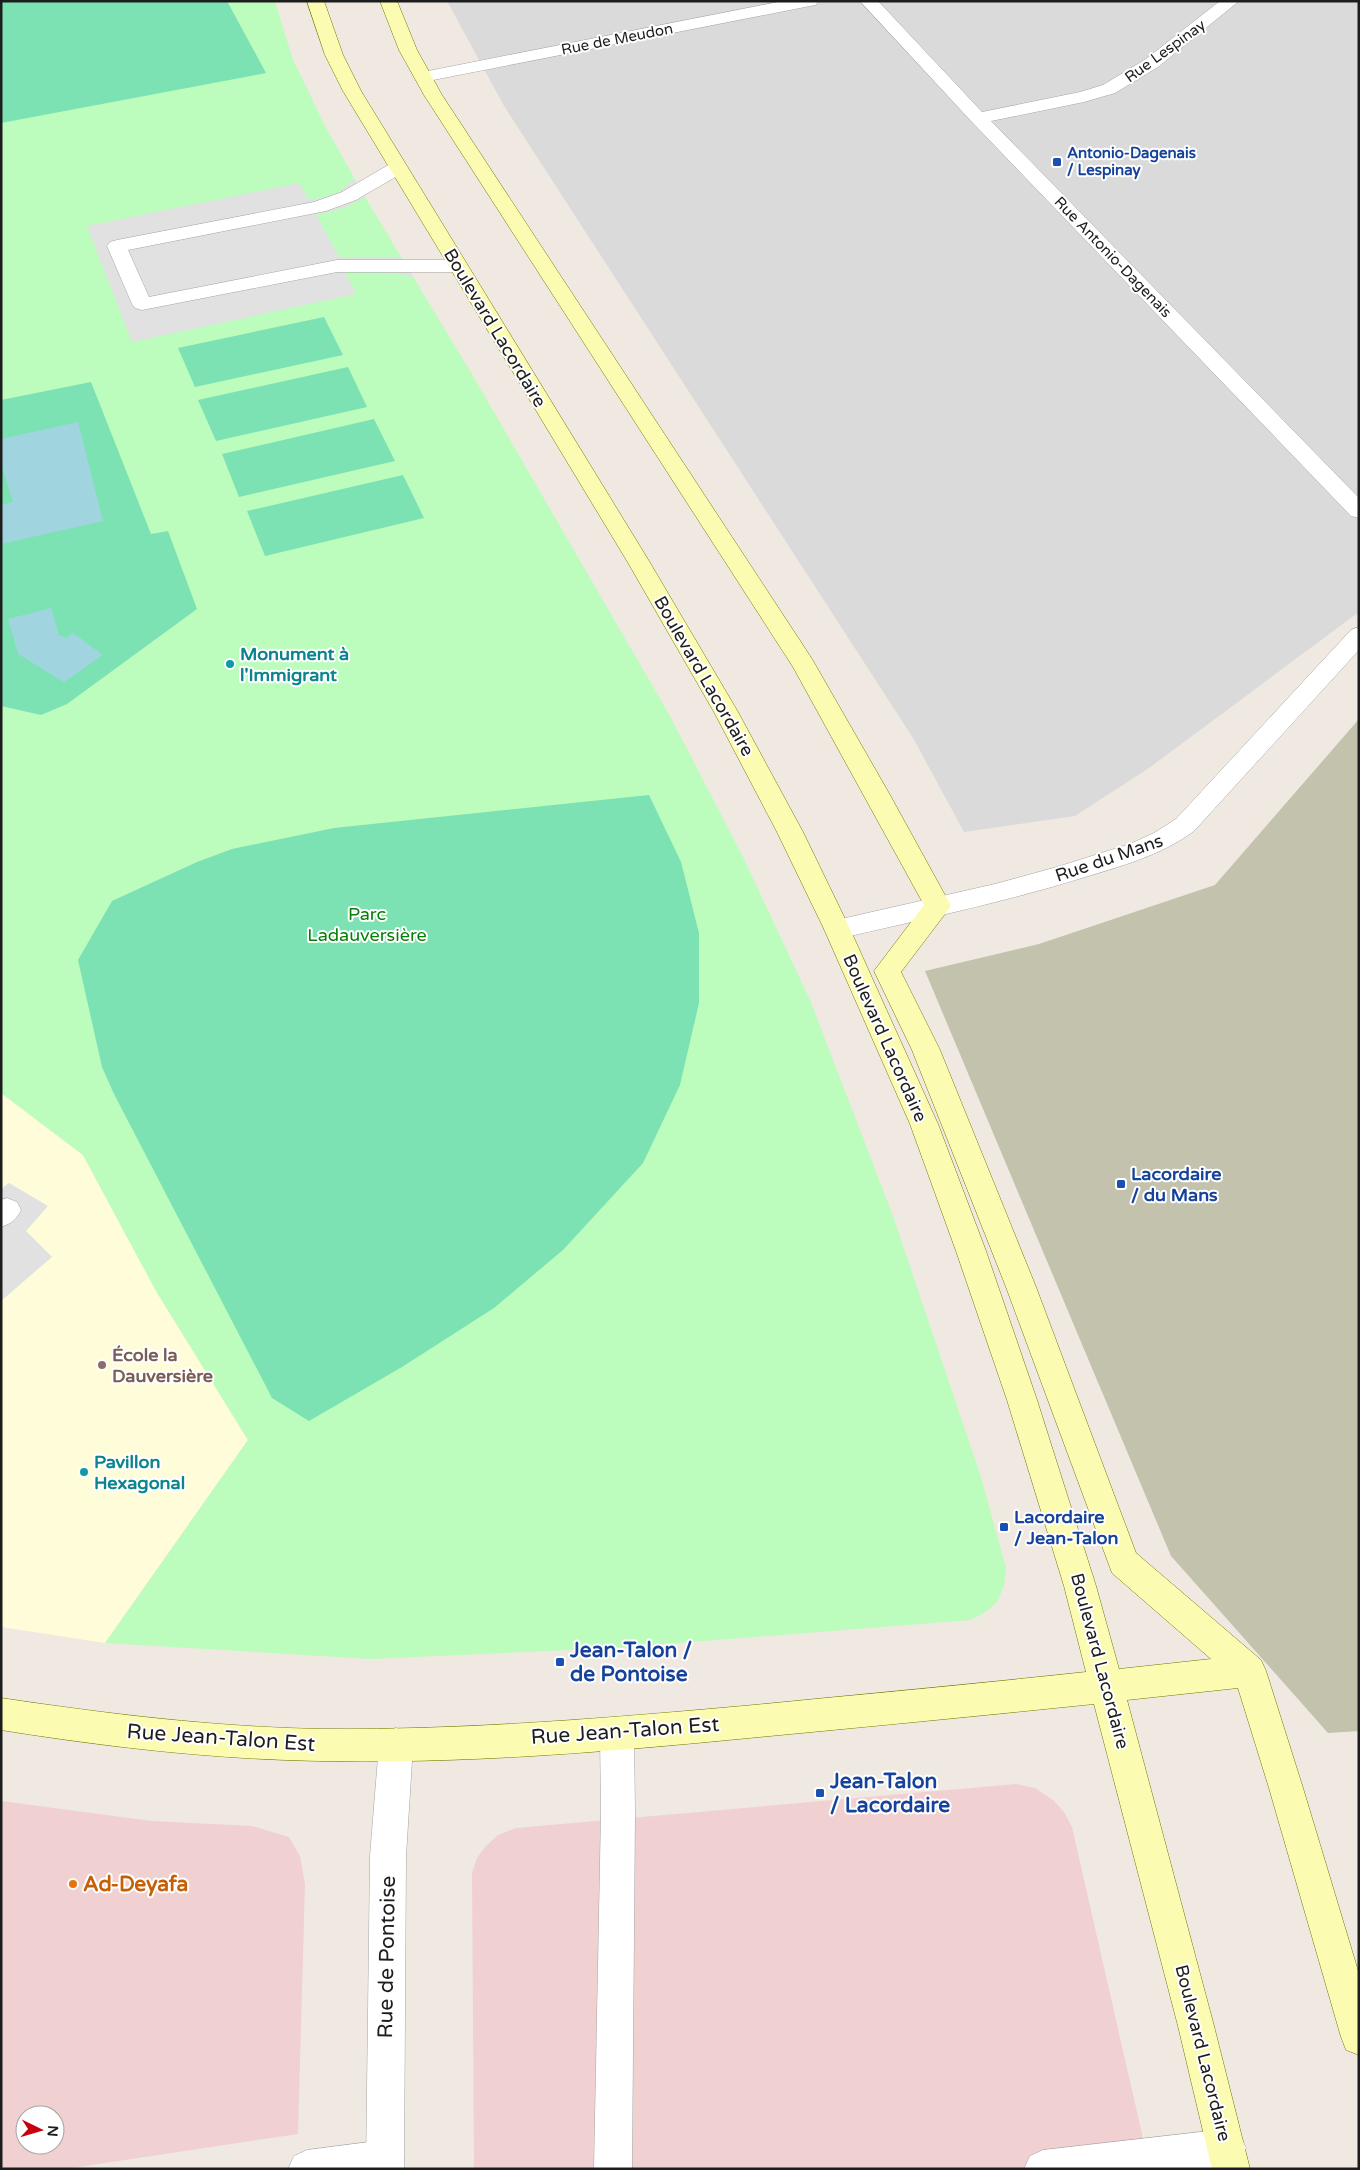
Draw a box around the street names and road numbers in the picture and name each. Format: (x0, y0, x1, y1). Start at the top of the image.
street label: Rue Lespinay (1121, 16, 1209, 86)
street label: Rue de Meudon (559, 19, 675, 59)
street label: Rue Antonio-Dagenais (1051, 193, 1175, 321)
street label: Boulevard Lacordaire (439, 245, 551, 411)
street label: Boulevard Lacordaire (649, 592, 759, 760)
street label: Rue du Mans (1052, 829, 1166, 887)
street label: Boulevard Lacordaire (838, 951, 932, 1125)
street label: Boulevard Lacordaire (1066, 1571, 1134, 1751)
street label: Rue Jean-Talon Est (530, 1712, 720, 1750)
street label: Rue Jean-Talon Est (126, 1719, 316, 1757)
street label: Rue de Pontoise (373, 1875, 401, 2039)
street label: Boulevard Lacordaire (1170, 1962, 1236, 2144)

